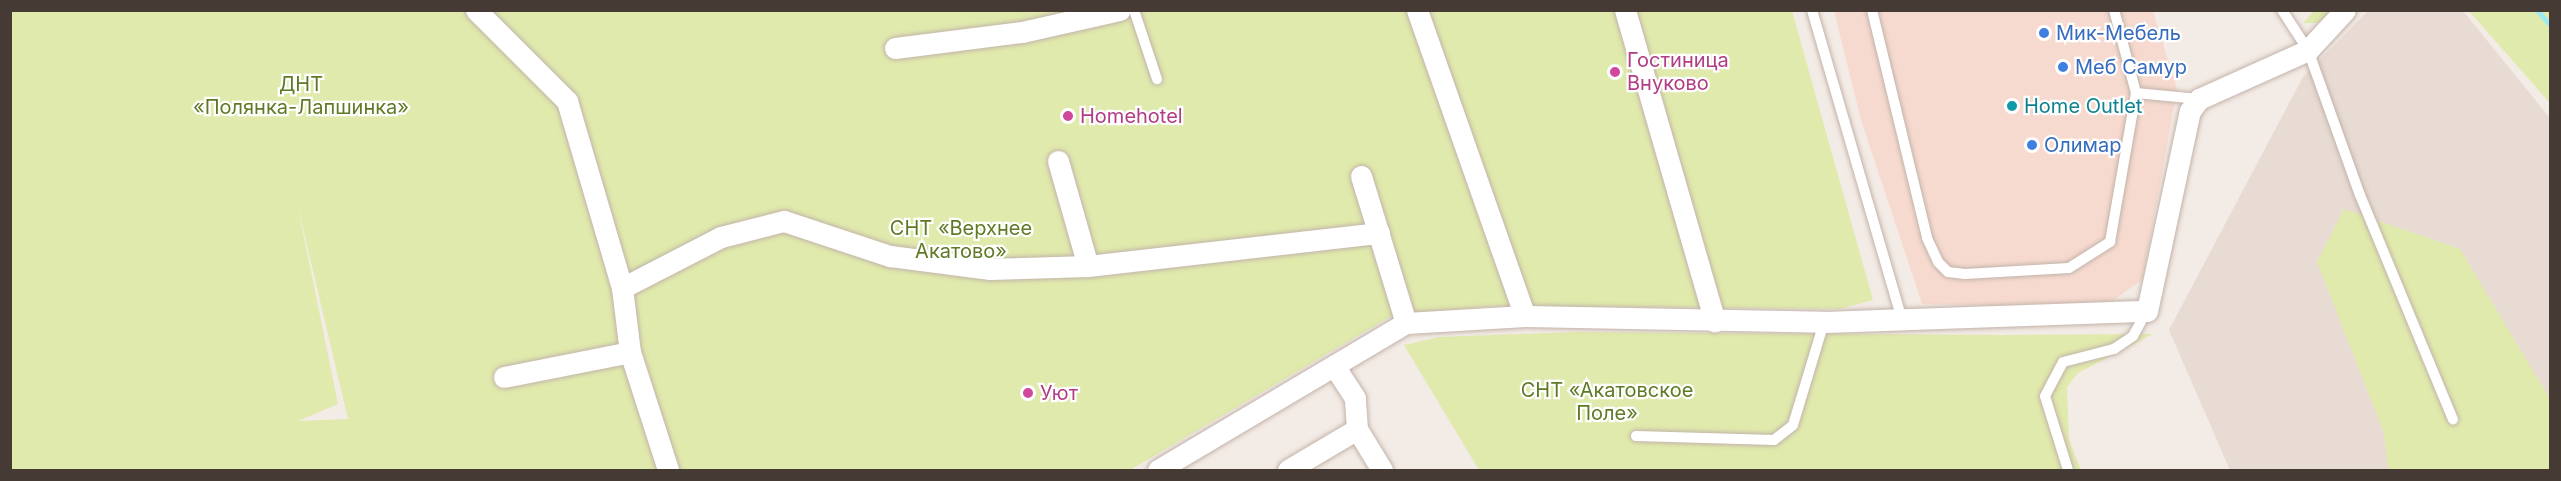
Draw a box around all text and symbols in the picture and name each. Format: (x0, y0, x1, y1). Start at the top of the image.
place label: Мик-Мебель (2056, 21, 2181, 45)
marker: Мик-Мебель (2037, 26, 2051, 40)
place label: Гостиница Внуково (1627, 48, 1729, 95)
place label: Меб Самур (2075, 55, 2187, 79)
marker: Меб Самур (2056, 60, 2070, 74)
marker: Гостиница Внуково (1608, 65, 1622, 79)
park label: ДНТ «Полянка-Лапшинка» (193, 73, 409, 120)
place label: Home Outlet (2024, 94, 2142, 118)
marker: Home Outlet (2005, 99, 2019, 113)
place label: Homehotel (1080, 104, 1183, 128)
marker: Homehotel (1061, 109, 1075, 123)
place label: Олимар (2044, 133, 2122, 157)
marker: Олимар (2025, 138, 2039, 152)
park label: СНТ «Верхнее Акатово» (890, 217, 1032, 264)
park label: СНТ «Акатовское Поле» (1521, 379, 1693, 426)
place label: Уют (1040, 381, 1078, 405)
marker: Уют (1021, 386, 1035, 400)

